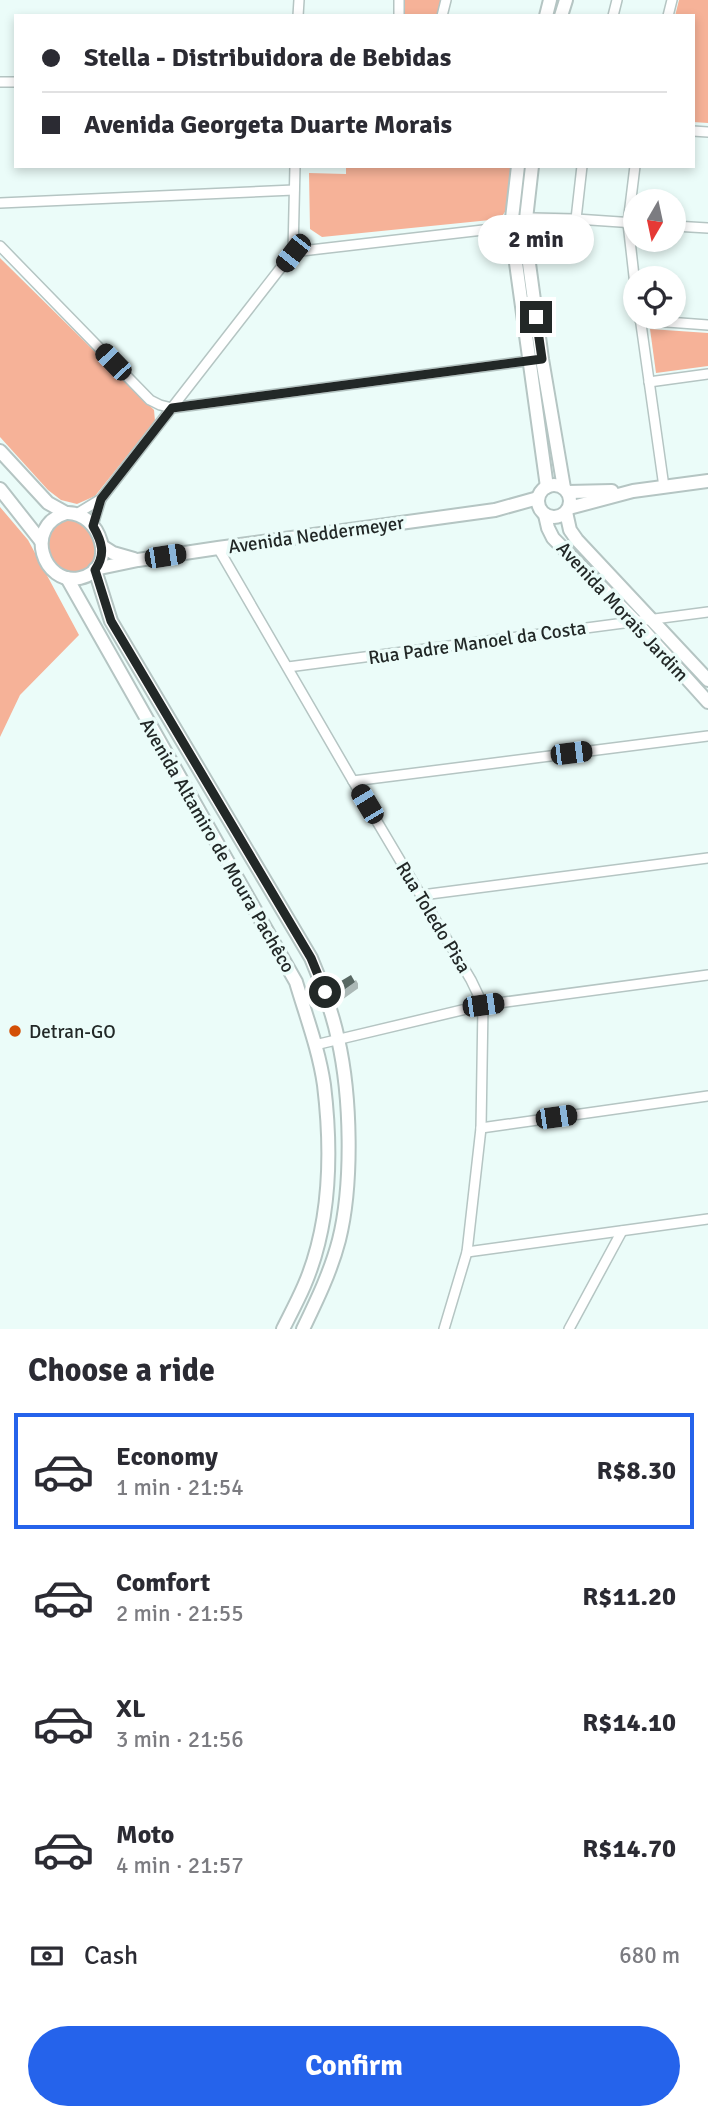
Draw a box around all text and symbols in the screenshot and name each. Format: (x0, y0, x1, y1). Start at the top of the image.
text: Stella - Distribuidora de Bebidas (84, 42, 451, 74)
text: Avenida Georgeta Duarte Morais (84, 109, 452, 141)
north arrow (623, 189, 686, 252)
map controls (623, 189, 686, 329)
callout: 2 min (478, 216, 594, 264)
text: 2 min (508, 225, 564, 254)
car (272, 230, 315, 276)
button: locate (623, 266, 686, 329)
route end (520, 301, 552, 333)
car (91, 340, 136, 384)
street label: Avenida Neddermeyer (227, 511, 406, 559)
street label: Avenida Morais Jardim (551, 537, 693, 687)
car (143, 542, 188, 570)
street label: Rua Padre Manoel da Costa (367, 616, 588, 670)
street label: Avenida Altamiro de Moura Pachêco (134, 714, 300, 977)
car (549, 740, 594, 766)
car (348, 781, 387, 827)
street label: Rua Toledo Pisa (390, 857, 476, 978)
route start (309, 976, 341, 1008)
car (461, 992, 506, 1018)
place label: Detran-GO (29, 1020, 116, 1044)
marker: Detran-GO (7, 1023, 23, 1039)
car (534, 1104, 579, 1130)
text: Choose a ride (28, 1351, 215, 1390)
icon: car (32, 1440, 95, 1503)
text: Economy (116, 1441, 218, 1473)
text: R$8.30 (596, 1455, 676, 1487)
text: 1 min · 21:54 (116, 1473, 244, 1502)
icon: car (32, 1566, 95, 1629)
text: Comfort (116, 1567, 210, 1599)
text: R$11.20 (582, 1581, 676, 1613)
text: 2 min · 21:55 (116, 1599, 244, 1628)
icon: car (32, 1692, 95, 1755)
text: XL (116, 1693, 146, 1725)
text: R$14.10 (582, 1707, 676, 1739)
text: 3 min · 21:56 (116, 1725, 244, 1754)
icon: car (32, 1818, 95, 1881)
text: Moto (116, 1819, 174, 1851)
text: R$14.70 (582, 1833, 676, 1865)
text: 4 min · 21:57 (116, 1851, 244, 1880)
icon: cash (28, 1937, 66, 1975)
text: Cash (84, 1940, 138, 1972)
text: 680 m (619, 1941, 680, 1970)
button: Confirm (28, 2026, 680, 2106)

